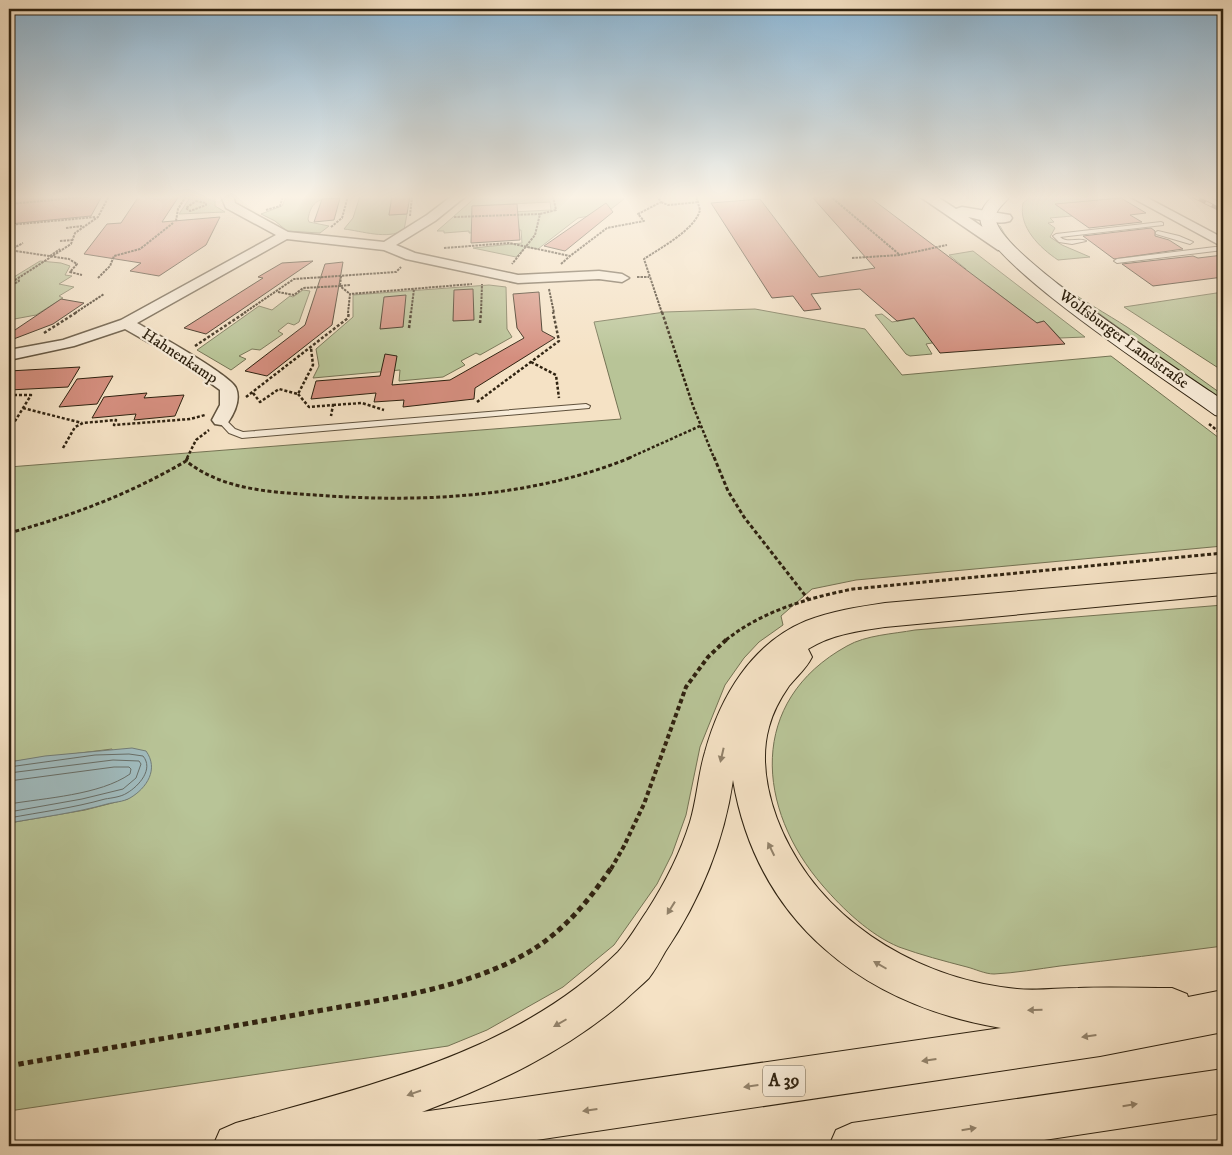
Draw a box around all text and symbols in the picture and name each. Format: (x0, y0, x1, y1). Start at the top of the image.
street label: Wolfsburger Landstraße (1054, 284, 1193, 393)
street label: Hahnenkamp (138, 324, 222, 388)
one-way arrow (718, 747, 726, 762)
one-way arrow (767, 842, 775, 856)
one-way arrow (667, 901, 676, 915)
one-way arrow (873, 961, 888, 969)
one-way arrow (1026, 1006, 1042, 1014)
one-way arrow (553, 1019, 567, 1028)
one-way arrow (1081, 1033, 1097, 1041)
one-way arrow (920, 1056, 936, 1064)
road number: A 39 (763, 1066, 805, 1096)
one-way arrow (742, 1082, 758, 1090)
one-way arrow (406, 1090, 421, 1097)
one-way arrow (1122, 1100, 1138, 1108)
one-way arrow (581, 1106, 597, 1114)
one-way arrow (962, 1124, 978, 1132)

